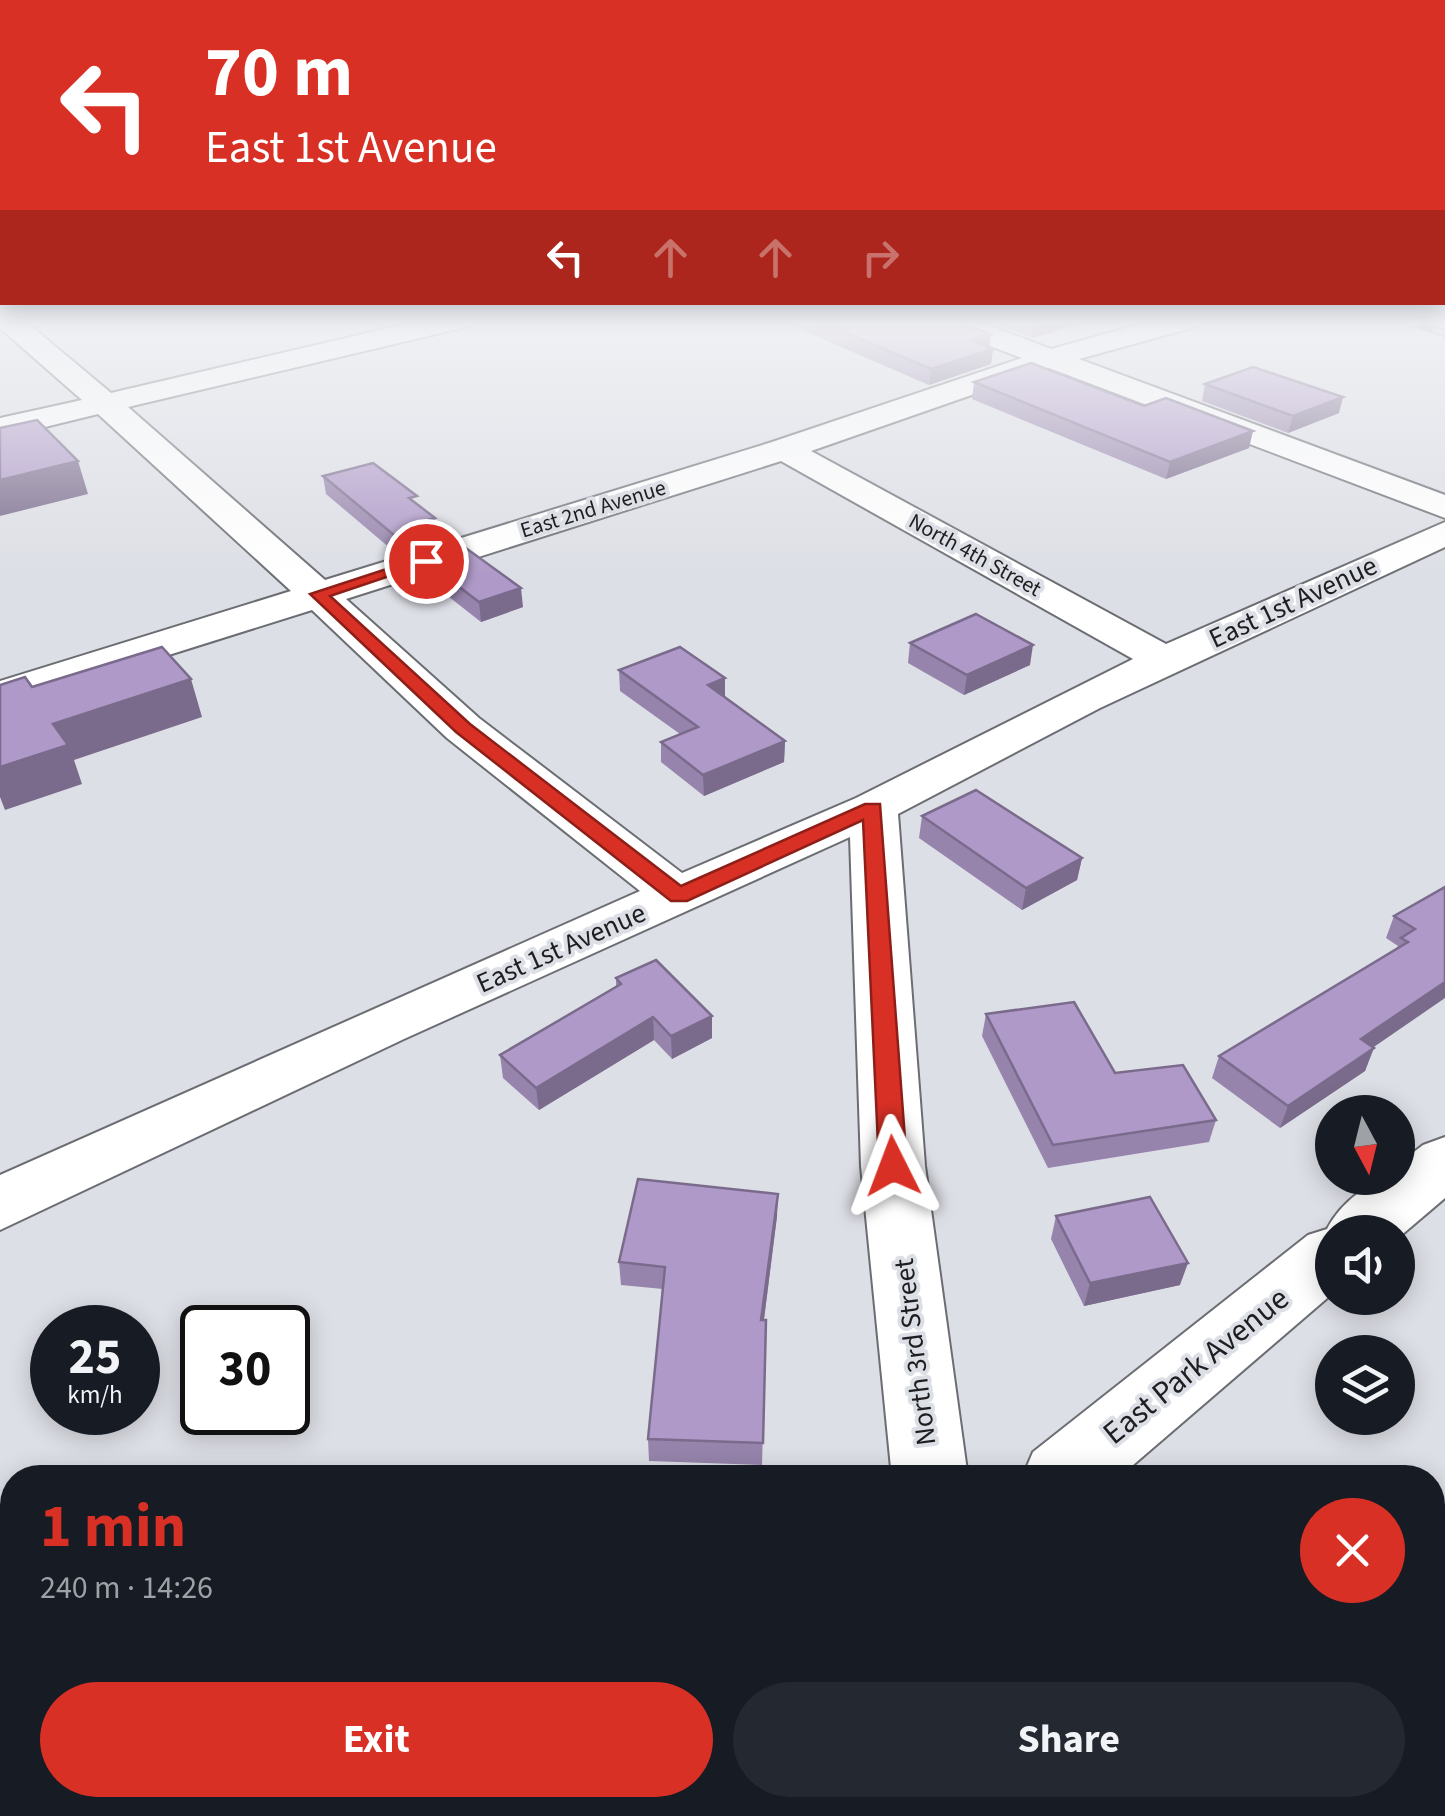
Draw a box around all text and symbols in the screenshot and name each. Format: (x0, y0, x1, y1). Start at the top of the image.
text: 70 m (205, 23, 353, 123)
icon: left (40, 40, 170, 170)
text: East 1st Avenue (205, 116, 497, 180)
icon: left (538, 230, 593, 285)
icon: ahead (643, 230, 698, 285)
icon: ahead (748, 230, 803, 285)
icon: right (853, 230, 908, 285)
street label: East 2nd Avenue (516, 472, 670, 546)
street label: North 4th Street (903, 505, 1048, 605)
pin (384, 519, 469, 604)
icon: arrive (399, 534, 454, 589)
street label: East 1st Avenue (1202, 546, 1384, 658)
street label: East 1st Avenue (470, 893, 652, 1003)
north arrow (1315, 1095, 1415, 1195)
map controls (1315, 1095, 1415, 1435)
position arrow (841, 1114, 945, 1218)
button: sound (1315, 1215, 1415, 1315)
street label: North 3rd Street (884, 1256, 946, 1448)
street label: East Park Avenue (1093, 1276, 1299, 1456)
speed limit sign: 30 (180, 1305, 310, 1435)
text: 25 (69, 1322, 121, 1393)
button: layers (1315, 1335, 1415, 1435)
text: km/h (67, 1377, 123, 1413)
text: 1 min (40, 1485, 186, 1570)
button: close (1300, 1498, 1405, 1603)
text: 240 m · 14:26 (40, 1565, 213, 1611)
button: Exit (40, 1682, 713, 1797)
button: Share (733, 1682, 1405, 1797)

